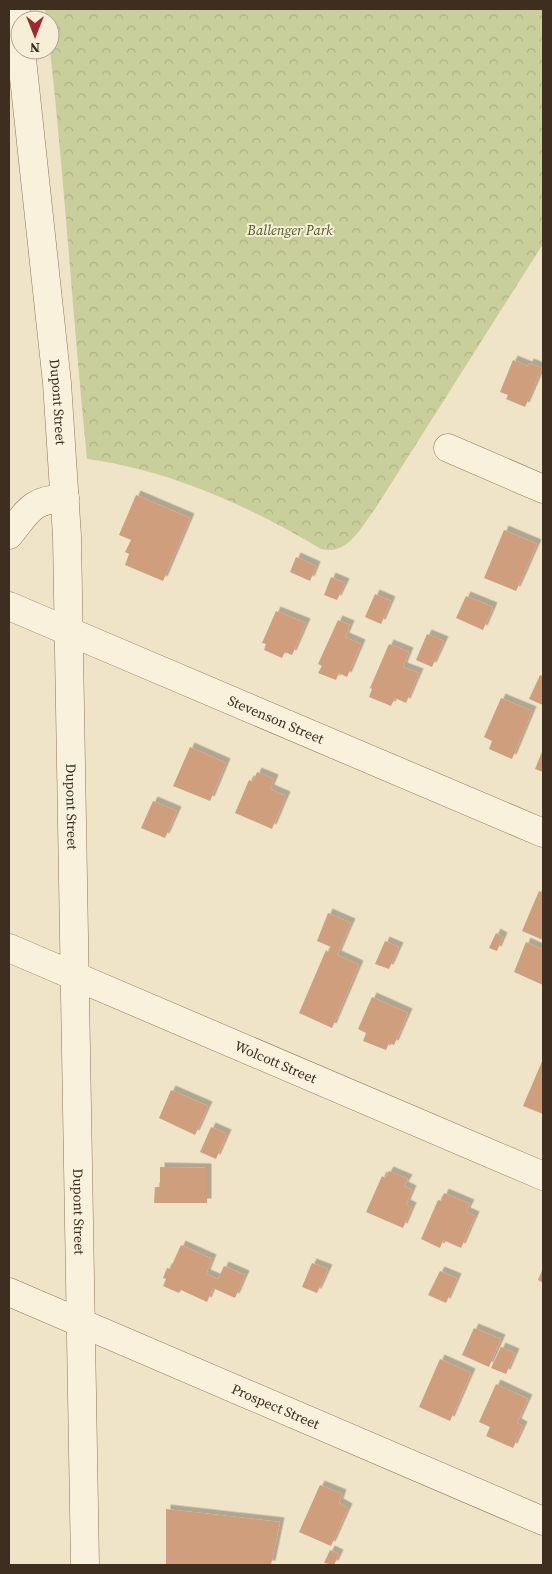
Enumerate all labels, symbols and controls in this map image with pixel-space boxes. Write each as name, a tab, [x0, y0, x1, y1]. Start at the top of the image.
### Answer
north arrow	[10, 10, 60, 60]
text: N	[30, 38, 40, 58]
park label: Ballenger Park	[246, 220, 333, 240]
street label: Dupont Street	[44, 358, 71, 446]
street label: Stevenson Street	[225, 690, 327, 749]
street label: Dupont Street	[61, 763, 82, 850]
street label: Wolcott Street	[232, 1036, 320, 1088]
street label: Dupont Street	[68, 1168, 90, 1255]
street label: Prospect Street	[229, 1379, 323, 1434]

